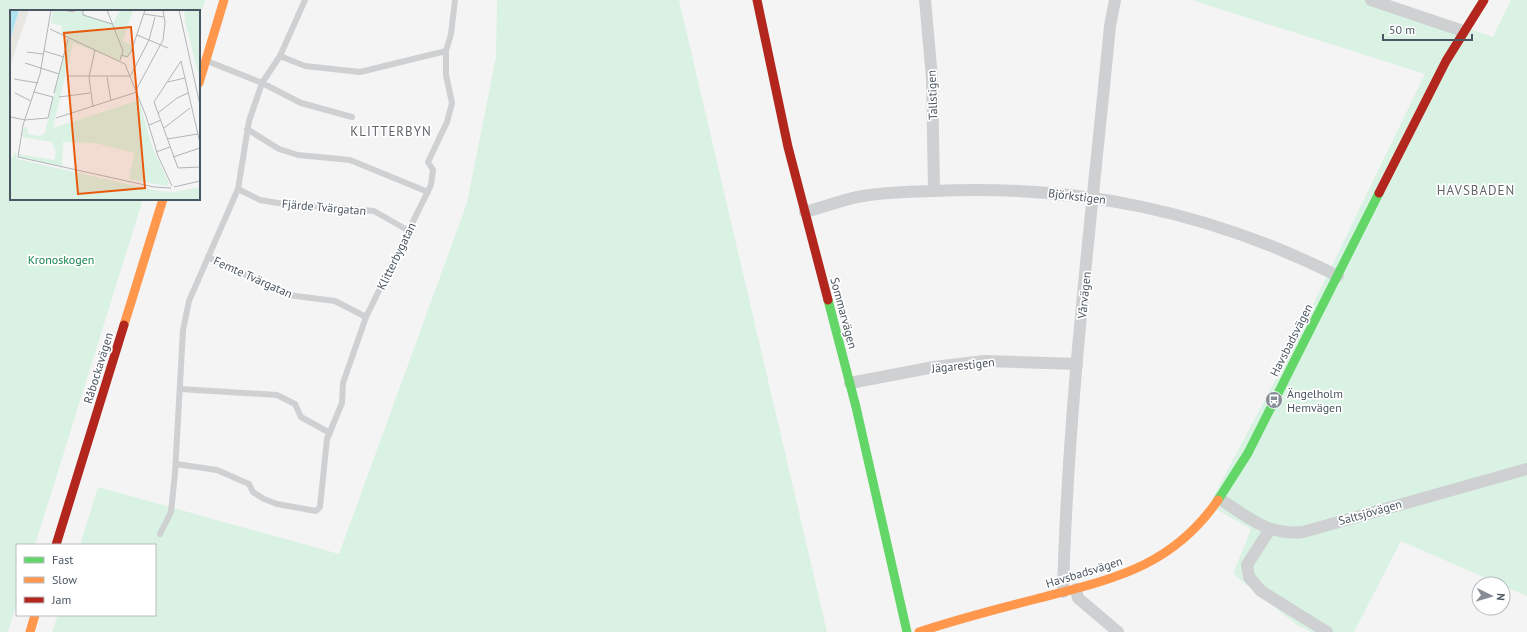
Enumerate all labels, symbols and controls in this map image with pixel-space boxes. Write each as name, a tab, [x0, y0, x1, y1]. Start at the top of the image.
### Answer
inset map	[10, 10, 200, 200]
scale bar	[1383, 16, 1472, 42]
text: 50 m	[1389, 22, 1415, 37]
street label: Tallstigen	[924, 70, 940, 120]
district label: KLITTERBYN	[350, 123, 432, 140]
district label: HAVSBADEN	[1437, 182, 1515, 199]
street label: Björkstigen	[1047, 185, 1107, 207]
street label: Fjärde Tvärgatan	[281, 196, 367, 218]
street label: Klitterbygatan	[373, 220, 419, 292]
park label: Kronoskogen	[28, 252, 94, 267]
street label: Femte Tvärgatan	[211, 253, 295, 301]
street label: Vårvägen	[1074, 271, 1094, 320]
street label: Sommarvägen	[827, 276, 861, 350]
street label: Havsbadsvägen	[1266, 301, 1316, 379]
street label: Råbockavägen	[80, 330, 116, 406]
street label: Jägarestigen	[930, 354, 995, 376]
place label: Ängelholm Hemvägen	[1287, 386, 1343, 415]
bus stop icon: Ängelholm Hemvägen	[1264, 390, 1284, 410]
street label: Saltsjövägen	[1337, 496, 1403, 528]
legend	[16, 544, 156, 616]
text: Fast	[52, 552, 73, 567]
street label: Havsbadsvägen	[1044, 553, 1124, 591]
text: Slow	[52, 572, 77, 587]
north arrow	[1471, 576, 1511, 616]
text: Jam	[51, 592, 71, 607]
text: N	[1494, 593, 1508, 601]

